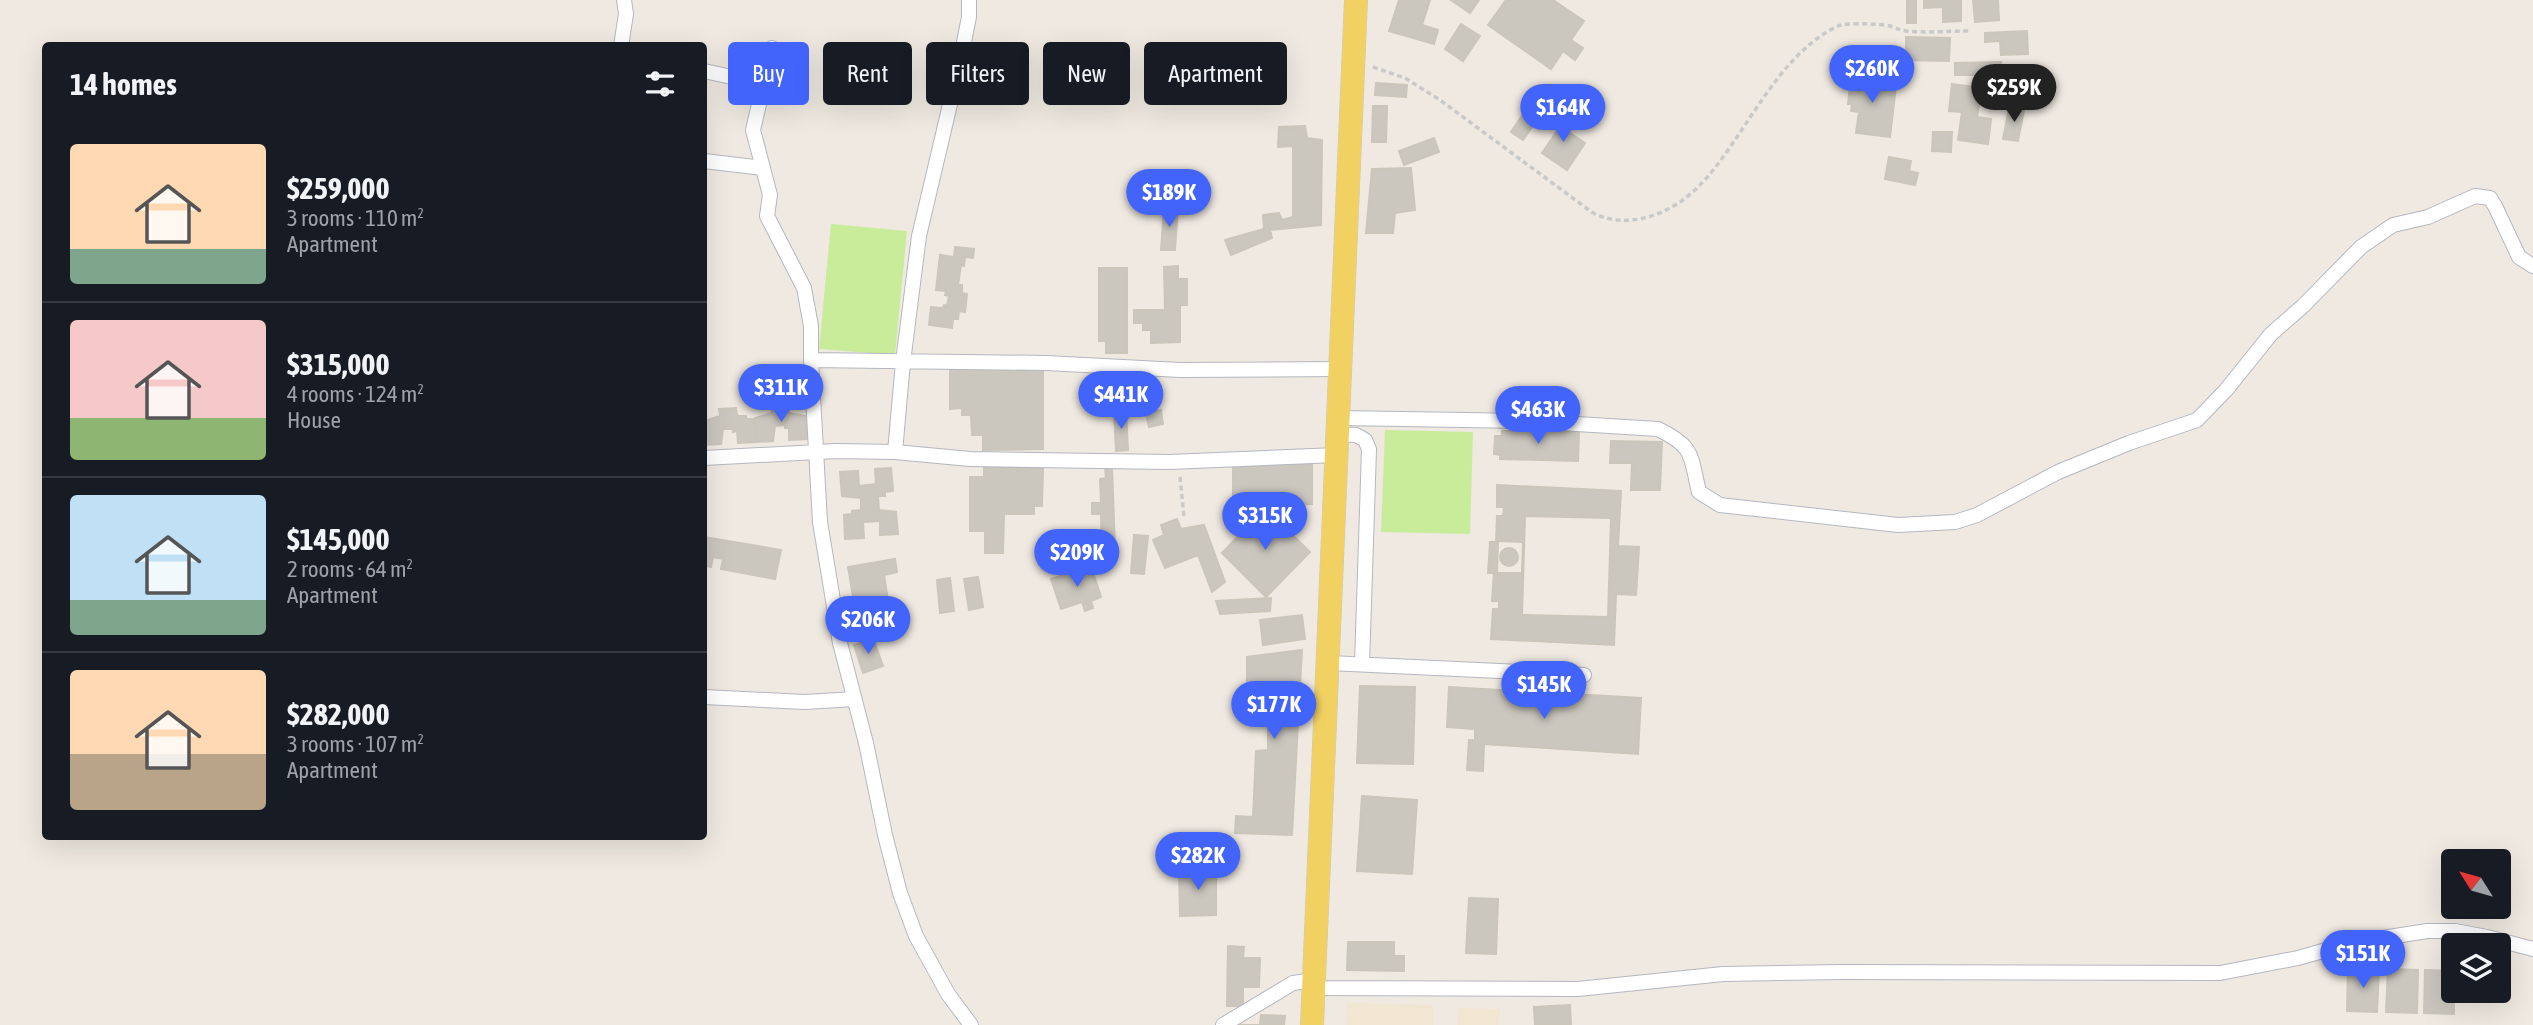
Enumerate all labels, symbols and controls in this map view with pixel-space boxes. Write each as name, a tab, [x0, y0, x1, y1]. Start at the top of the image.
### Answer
chip: Buy	[728, 42, 809, 105]
chip: Rent	[823, 42, 912, 105]
chip: Filters	[926, 42, 1029, 105]
chip: New	[1043, 42, 1130, 105]
chip: Apartment	[1144, 42, 1287, 105]
pin: $260K	[1823, 46, 1921, 105]
text: $260K	[1845, 55, 1899, 81]
pin: $259K	[1965, 64, 2063, 124]
icon: filters	[641, 65, 679, 103]
text: 14 homes	[70, 67, 177, 101]
text: $259K	[1987, 74, 2041, 100]
pin: $164K	[1514, 85, 1612, 144]
text: $164K	[1536, 94, 1590, 120]
pin: $189K	[1120, 170, 1218, 229]
text: $259,000	[287, 171, 390, 205]
icon: home	[126, 172, 210, 256]
text: $189K	[1142, 179, 1196, 205]
text: 3 rooms · 110 m²	[287, 205, 424, 231]
text: Apartment	[287, 231, 378, 257]
text: $315,000	[287, 347, 390, 381]
icon: home	[126, 348, 210, 432]
pin: $311K	[732, 364, 830, 424]
pin: $441K	[1072, 372, 1170, 431]
text: $311K	[754, 374, 808, 400]
text: 4 rooms · 124 m²	[287, 381, 424, 407]
text: $441K	[1094, 381, 1148, 407]
pin: $463K	[1489, 386, 1587, 446]
text: $463K	[1511, 396, 1565, 422]
text: House	[287, 407, 341, 433]
pin: $315K	[1216, 492, 1314, 552]
text: $315K	[1238, 502, 1292, 528]
text: $145,000	[287, 522, 390, 556]
icon: home	[126, 523, 210, 607]
pin: $209K	[1028, 530, 1126, 589]
text: $209K	[1050, 539, 1104, 565]
text: 2 rooms · 64 m²	[287, 556, 413, 582]
text: Apartment	[287, 582, 378, 608]
pin: $206K	[819, 596, 917, 656]
text: $206K	[841, 606, 895, 632]
pin: $145K	[1495, 662, 1593, 721]
text: $145K	[1517, 671, 1571, 697]
pin: $177K	[1225, 682, 1323, 741]
text: $177K	[1247, 691, 1301, 717]
text: $282,000	[287, 697, 390, 731]
icon: home	[126, 698, 210, 782]
text: 3 rooms · 107 m²	[287, 731, 424, 757]
text: Apartment	[287, 757, 378, 783]
pin: $282K	[1149, 832, 1247, 892]
text: $282K	[1171, 842, 1225, 868]
north arrow	[2441, 849, 2511, 919]
map controls	[2441, 849, 2511, 1003]
pin: $151K	[2314, 930, 2412, 990]
button: layers	[2441, 933, 2511, 1003]
text: $151K	[2336, 940, 2390, 966]

